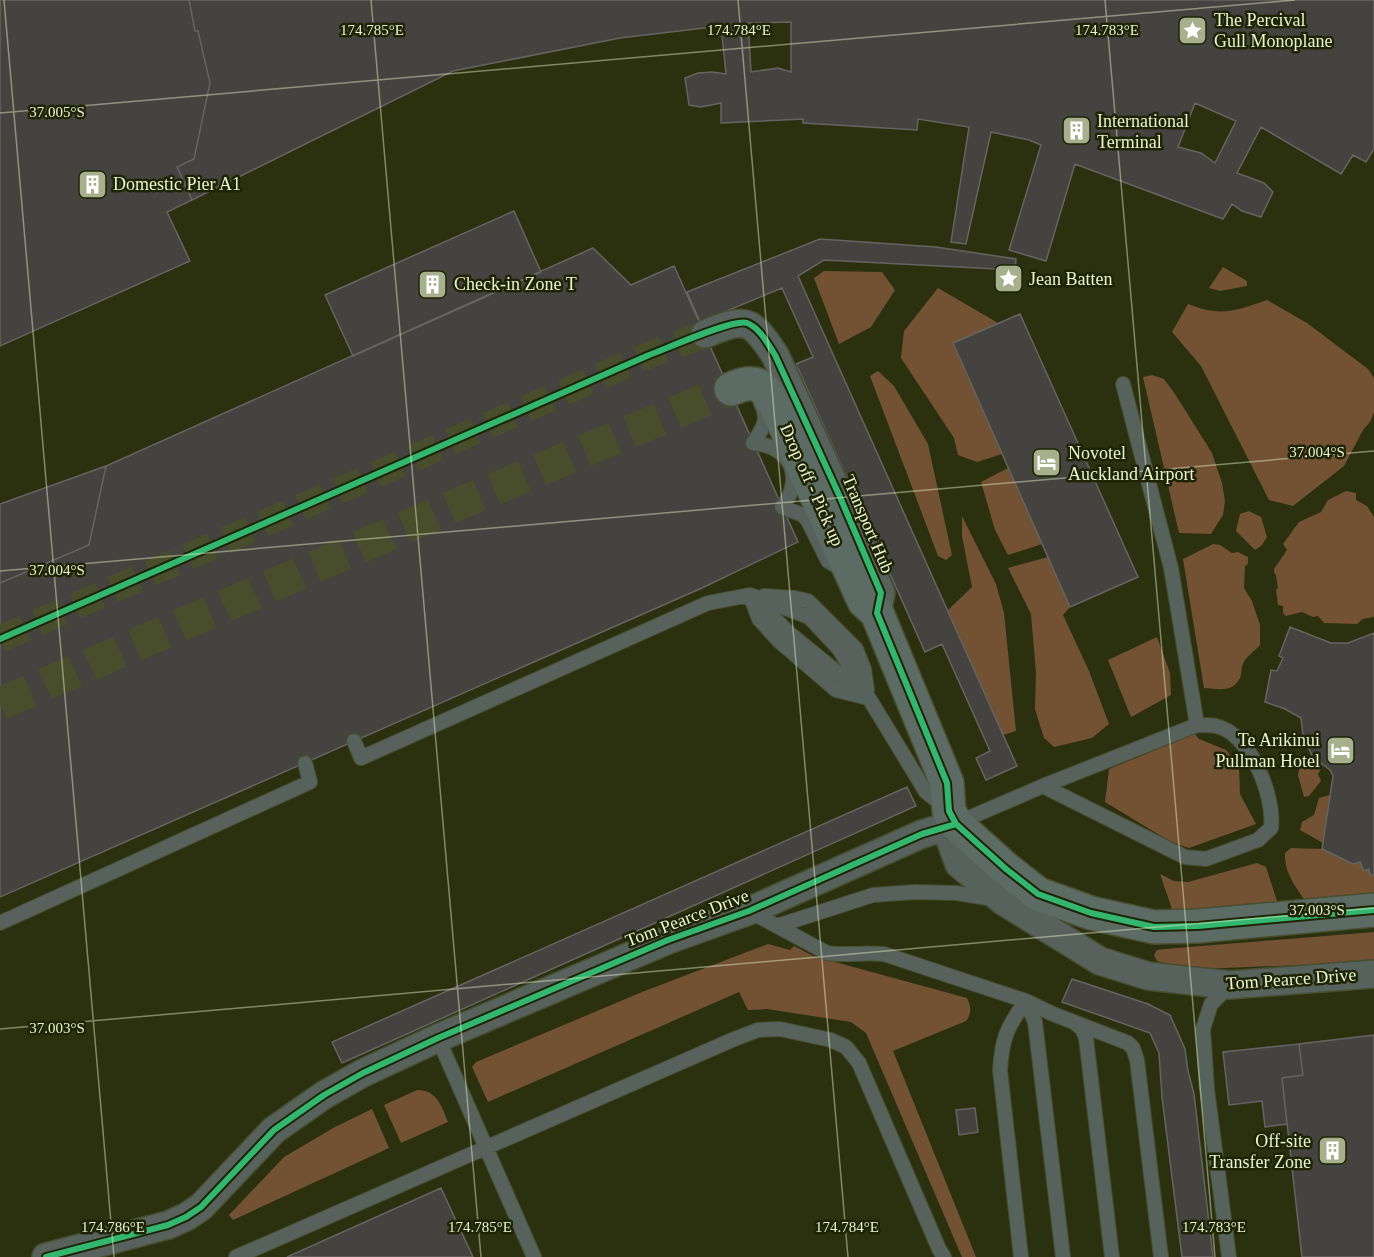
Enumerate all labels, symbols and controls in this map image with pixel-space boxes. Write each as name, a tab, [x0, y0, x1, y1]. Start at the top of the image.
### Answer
place label: The Percival Gull Monoplane	[1214, 10, 1333, 51]
place icon: The Percival Gull Monoplane	[1177, 14, 1209, 46]
text: 174.785°E	[340, 22, 404, 38]
text: 174.784°E	[707, 22, 771, 38]
text: 174.783°E	[1075, 22, 1139, 38]
text: 37.005°S	[29, 104, 85, 120]
place label: International Terminal	[1097, 111, 1189, 152]
building icon: International Terminal	[1060, 115, 1092, 147]
building icon: Domestic Pier A1	[76, 168, 108, 200]
place label: Domestic Pier A1	[113, 174, 241, 194]
place icon: Jean Batten	[992, 263, 1024, 295]
building icon: Check-in Zone T	[417, 268, 449, 300]
place label: Jean Batten	[1029, 269, 1112, 289]
place label: Check-in Zone T	[454, 274, 577, 294]
street label: Drop off - Pick up	[776, 421, 848, 549]
place label: Novotel Auckland Airport	[1068, 443, 1194, 484]
text: 37.004°S	[1289, 444, 1345, 460]
hotel icon: Novotel Auckland Airport	[1031, 447, 1063, 479]
street label: Transport Hub	[838, 472, 898, 576]
text: 37.004°S	[29, 562, 85, 578]
place label: Te Arikinui Pullman Hotel	[1216, 730, 1320, 771]
hotel icon: Te Arikinui Pullman Hotel	[1325, 734, 1357, 766]
street label: Tom Pearce Drive	[622, 885, 752, 951]
text: 37.003°S	[1289, 902, 1345, 918]
street label: Tom Pearce Drive	[1225, 964, 1357, 994]
text: 37.003°S	[29, 1020, 85, 1036]
place label: Off-site Transfer Zone	[1209, 1131, 1311, 1172]
building icon: Off-site Transfer Zone	[1316, 1135, 1348, 1167]
text: 174.786°E	[81, 1219, 145, 1235]
text: 174.785°E	[448, 1219, 512, 1235]
text: 174.784°E	[815, 1219, 879, 1235]
text: 174.783°E	[1182, 1219, 1246, 1235]

